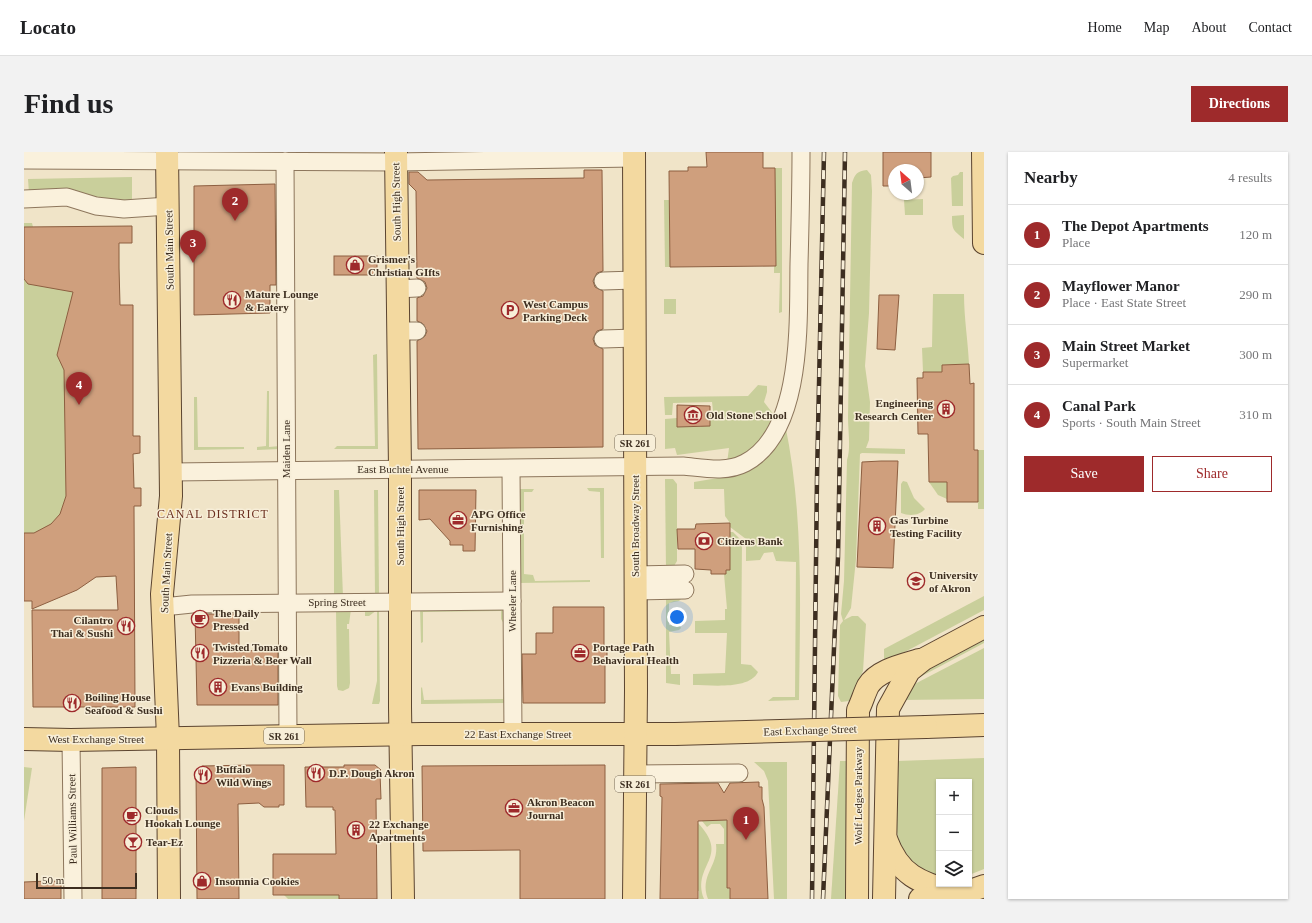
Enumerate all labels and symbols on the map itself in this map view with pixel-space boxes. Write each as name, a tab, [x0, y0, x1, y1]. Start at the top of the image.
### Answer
street label: South High Street	[389, 162, 403, 242]
north arrow	[888, 164, 924, 200]
pin: 2	[222, 188, 248, 221]
street label: South Main Street	[162, 210, 176, 290]
pin: 3	[180, 230, 206, 263]
place label: Grismer's Christian GIfts	[368, 253, 441, 278]
shop icon: Grismer's Christian GIfts	[345, 255, 365, 275]
place label: Mature Lounge & Eatery	[245, 288, 319, 313]
restaurant icon: Mature Lounge & Eatery	[222, 290, 242, 310]
place label: West Campus Parking Deck	[523, 298, 589, 323]
parking icon: West Campus Parking Deck	[500, 300, 520, 320]
pin: 4	[66, 372, 92, 405]
place label: Engineering Research Center	[855, 397, 933, 422]
building icon: Engineering Research Center	[936, 399, 956, 419]
museum icon: Old Stone School	[683, 405, 703, 425]
place label: Old Stone School	[706, 409, 787, 421]
street label: Maiden Lane	[280, 420, 292, 478]
road number: SR 261	[615, 435, 655, 451]
street label: East Buchtel Avenue	[357, 463, 449, 475]
street label: South Broadway Street	[629, 475, 641, 577]
street label: South High Street	[394, 487, 406, 565]
district label: CANAL DISTRICT	[157, 507, 269, 521]
place label: APG Office Furnishing	[471, 508, 526, 533]
office icon: APG Office Furnishing	[448, 510, 468, 530]
place label: Gas Turbine Testing Facility	[890, 514, 963, 539]
building icon: Gas Turbine Testing Facility	[867, 516, 887, 536]
bank icon: Citizens Bank	[694, 531, 714, 551]
street label: South Main Street	[158, 533, 174, 613]
place label: Citizens Bank	[717, 535, 784, 547]
place label: University of Akron	[929, 569, 978, 594]
street label: Wheeler Lane	[506, 570, 518, 632]
school or university icon: University of Akron	[906, 571, 926, 591]
street label: Spring Street	[308, 596, 366, 608]
place label: The Daily Pressed	[213, 607, 260, 632]
your location	[667, 607, 687, 627]
cafe icon: The Daily Pressed	[190, 609, 210, 629]
place label: Cilantro Thai & Sushi	[51, 614, 113, 639]
restaurant icon: Cilantro Thai & Sushi	[116, 616, 136, 636]
place label: Twisted Tomato Pizzeria & Beer Wall	[213, 641, 312, 666]
place label: Portage Path Behavioral Health	[593, 641, 679, 666]
restaurant icon: Twisted Tomato Pizzeria & Beer Wall	[190, 643, 210, 663]
office icon: Portage Path Behavioral Health	[570, 643, 590, 663]
building icon: Evans Building	[208, 677, 228, 697]
place label: Evans Building	[231, 681, 303, 693]
place label: Boiling House Seafood & Sushi	[85, 691, 163, 716]
restaurant icon: Boiling House Seafood & Sushi	[62, 693, 82, 713]
street label: East Exchange Street	[763, 722, 857, 738]
road number: SR 261	[264, 728, 304, 744]
street label: 22 East Exchange Street	[464, 728, 572, 740]
street label: West Exchange Street	[48, 733, 144, 745]
street label: Wolf Ledges Parkway	[852, 747, 864, 845]
place label: Buffalo Wild Wings	[216, 763, 272, 788]
restaurant icon: D.P. Dough Akron	[306, 763, 326, 783]
restaurant icon: Buffalo Wild Wings	[193, 765, 213, 785]
place label: D.P. Dough Akron	[329, 767, 415, 779]
street label: Paul Williams Street	[65, 774, 79, 864]
road number: SR 261	[615, 776, 655, 792]
place label: Akron Beacon Journal	[527, 796, 594, 821]
office icon: Akron Beacon Journal	[504, 798, 524, 818]
place label: Clouds Hookah Lounge	[145, 804, 221, 829]
cafe icon: Clouds Hookah Lounge	[122, 806, 142, 826]
pin: 1	[733, 807, 759, 840]
place label: 22 Exchange Apartments	[369, 818, 429, 843]
building icon: 22 Exchange Apartments	[346, 820, 366, 840]
bar icon: Tear-Ez	[123, 832, 143, 852]
place label: Tear-Ez	[146, 836, 183, 848]
scale bar	[36, 871, 137, 890]
shop icon: Insomnia Cookies	[192, 871, 212, 891]
place label: Insomnia Cookies	[215, 875, 300, 887]

